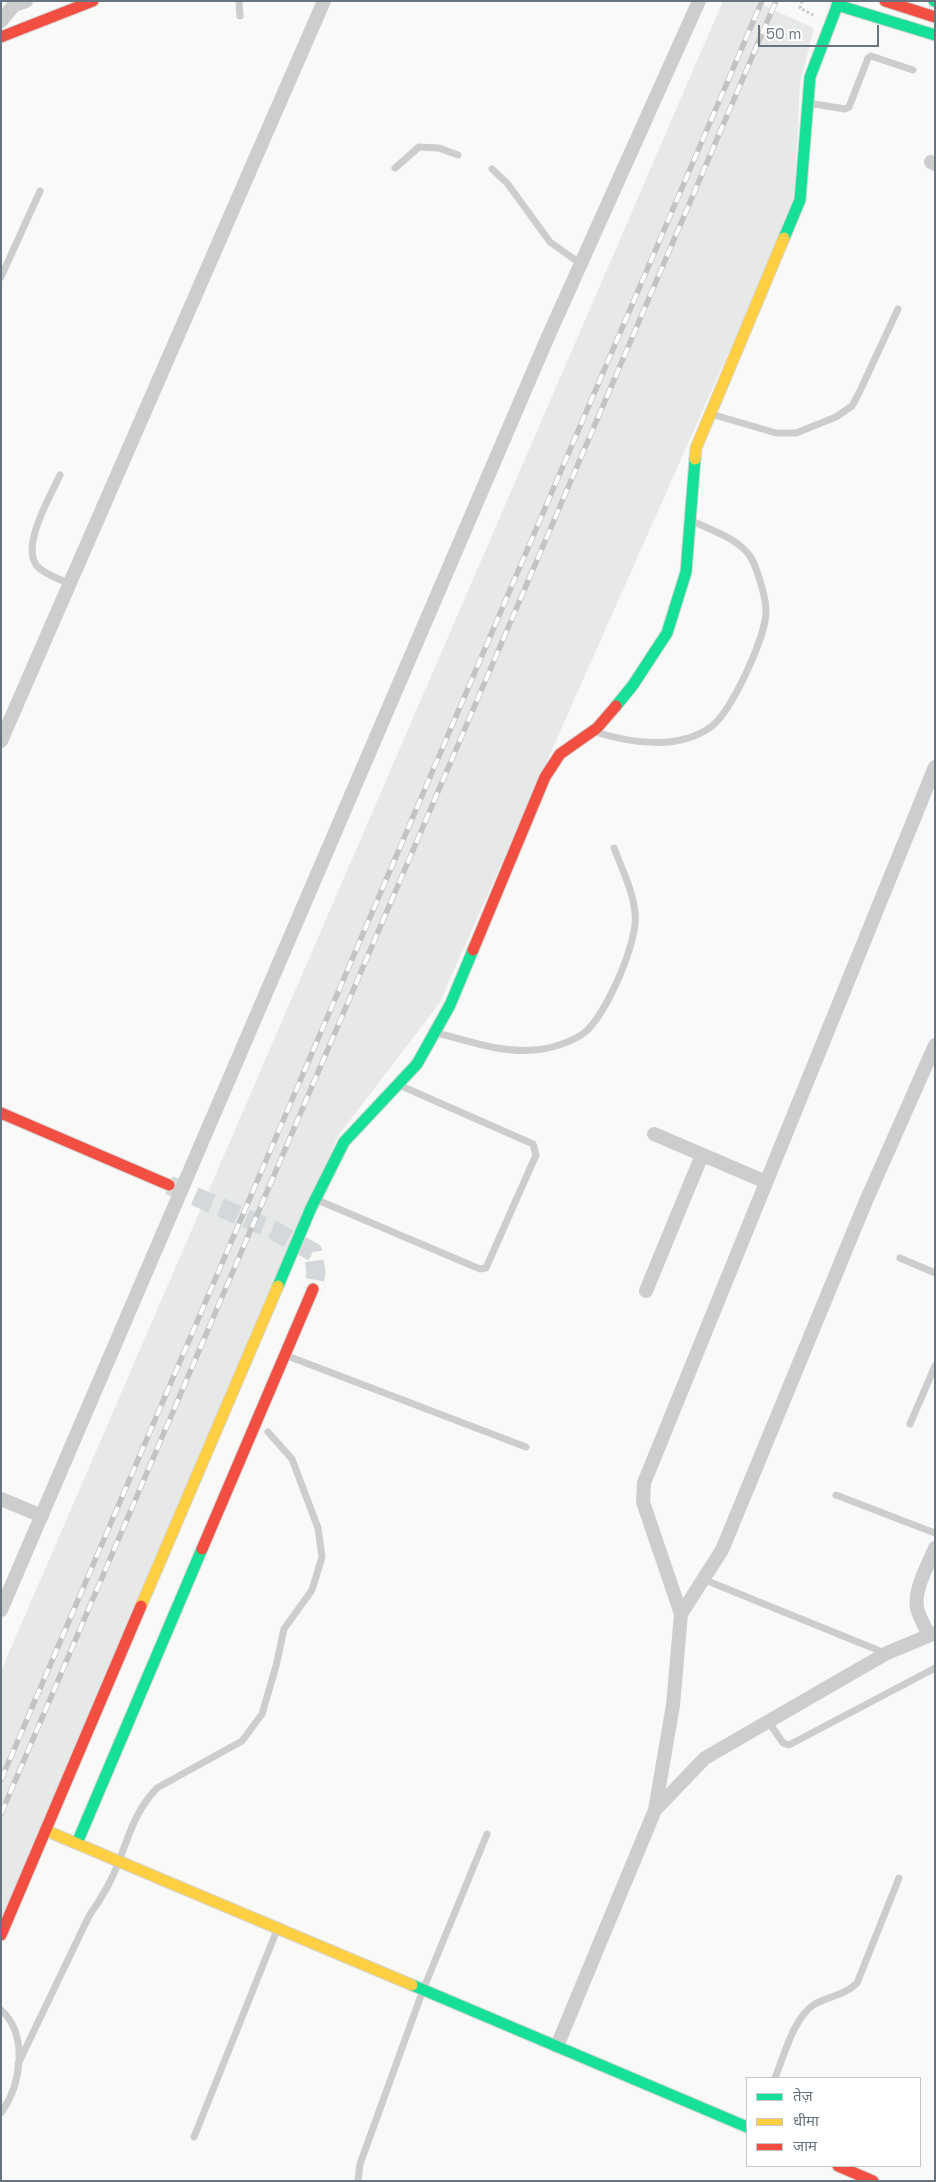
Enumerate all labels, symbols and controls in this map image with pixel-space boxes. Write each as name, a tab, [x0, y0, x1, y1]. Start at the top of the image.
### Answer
scale bar	[761, 15, 882, 47]
text: 50 m	[766, 24, 801, 43]
legend	[746, 2077, 921, 2167]
text: तेज़	[793, 2086, 813, 2105]
text: धीमा	[793, 2111, 819, 2130]
text: जाम	[793, 2136, 817, 2155]

